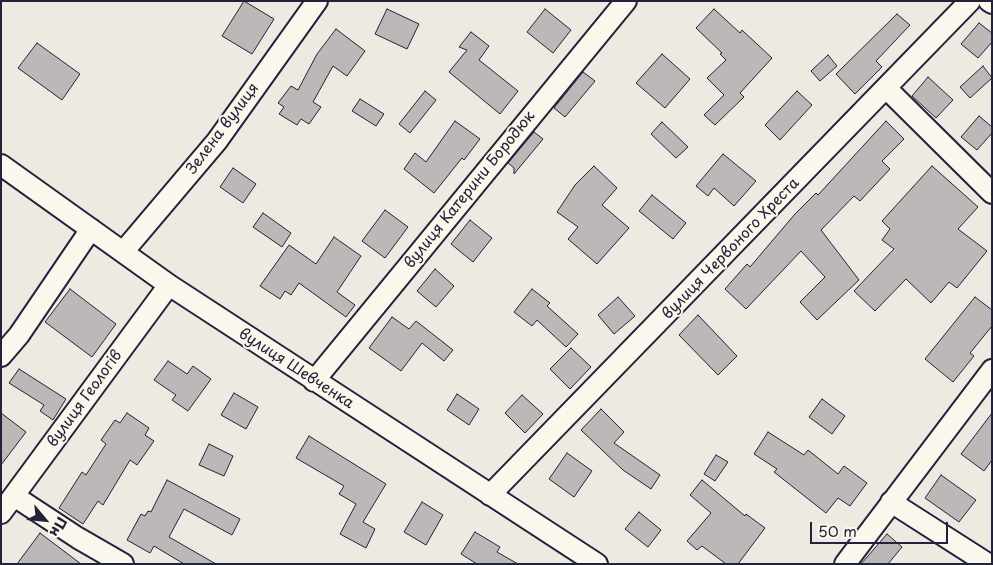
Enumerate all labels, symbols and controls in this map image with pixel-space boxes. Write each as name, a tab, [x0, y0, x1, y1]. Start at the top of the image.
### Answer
street label: Зелена вулиця	[183, 80, 263, 178]
street label: вулиця Катерини Бородюк	[401, 108, 539, 272]
street label: вулиця Червоного Хреста	[659, 175, 803, 323]
street label: вулиця Шевченка	[235, 325, 357, 413]
street label: вулиця Геологів	[44, 347, 126, 451]
north arrow	[20, 495, 70, 545]
scale bar	[813, 512, 950, 544]
text: Пн	[45, 513, 73, 541]
text: 50 m	[818, 519, 857, 542]

